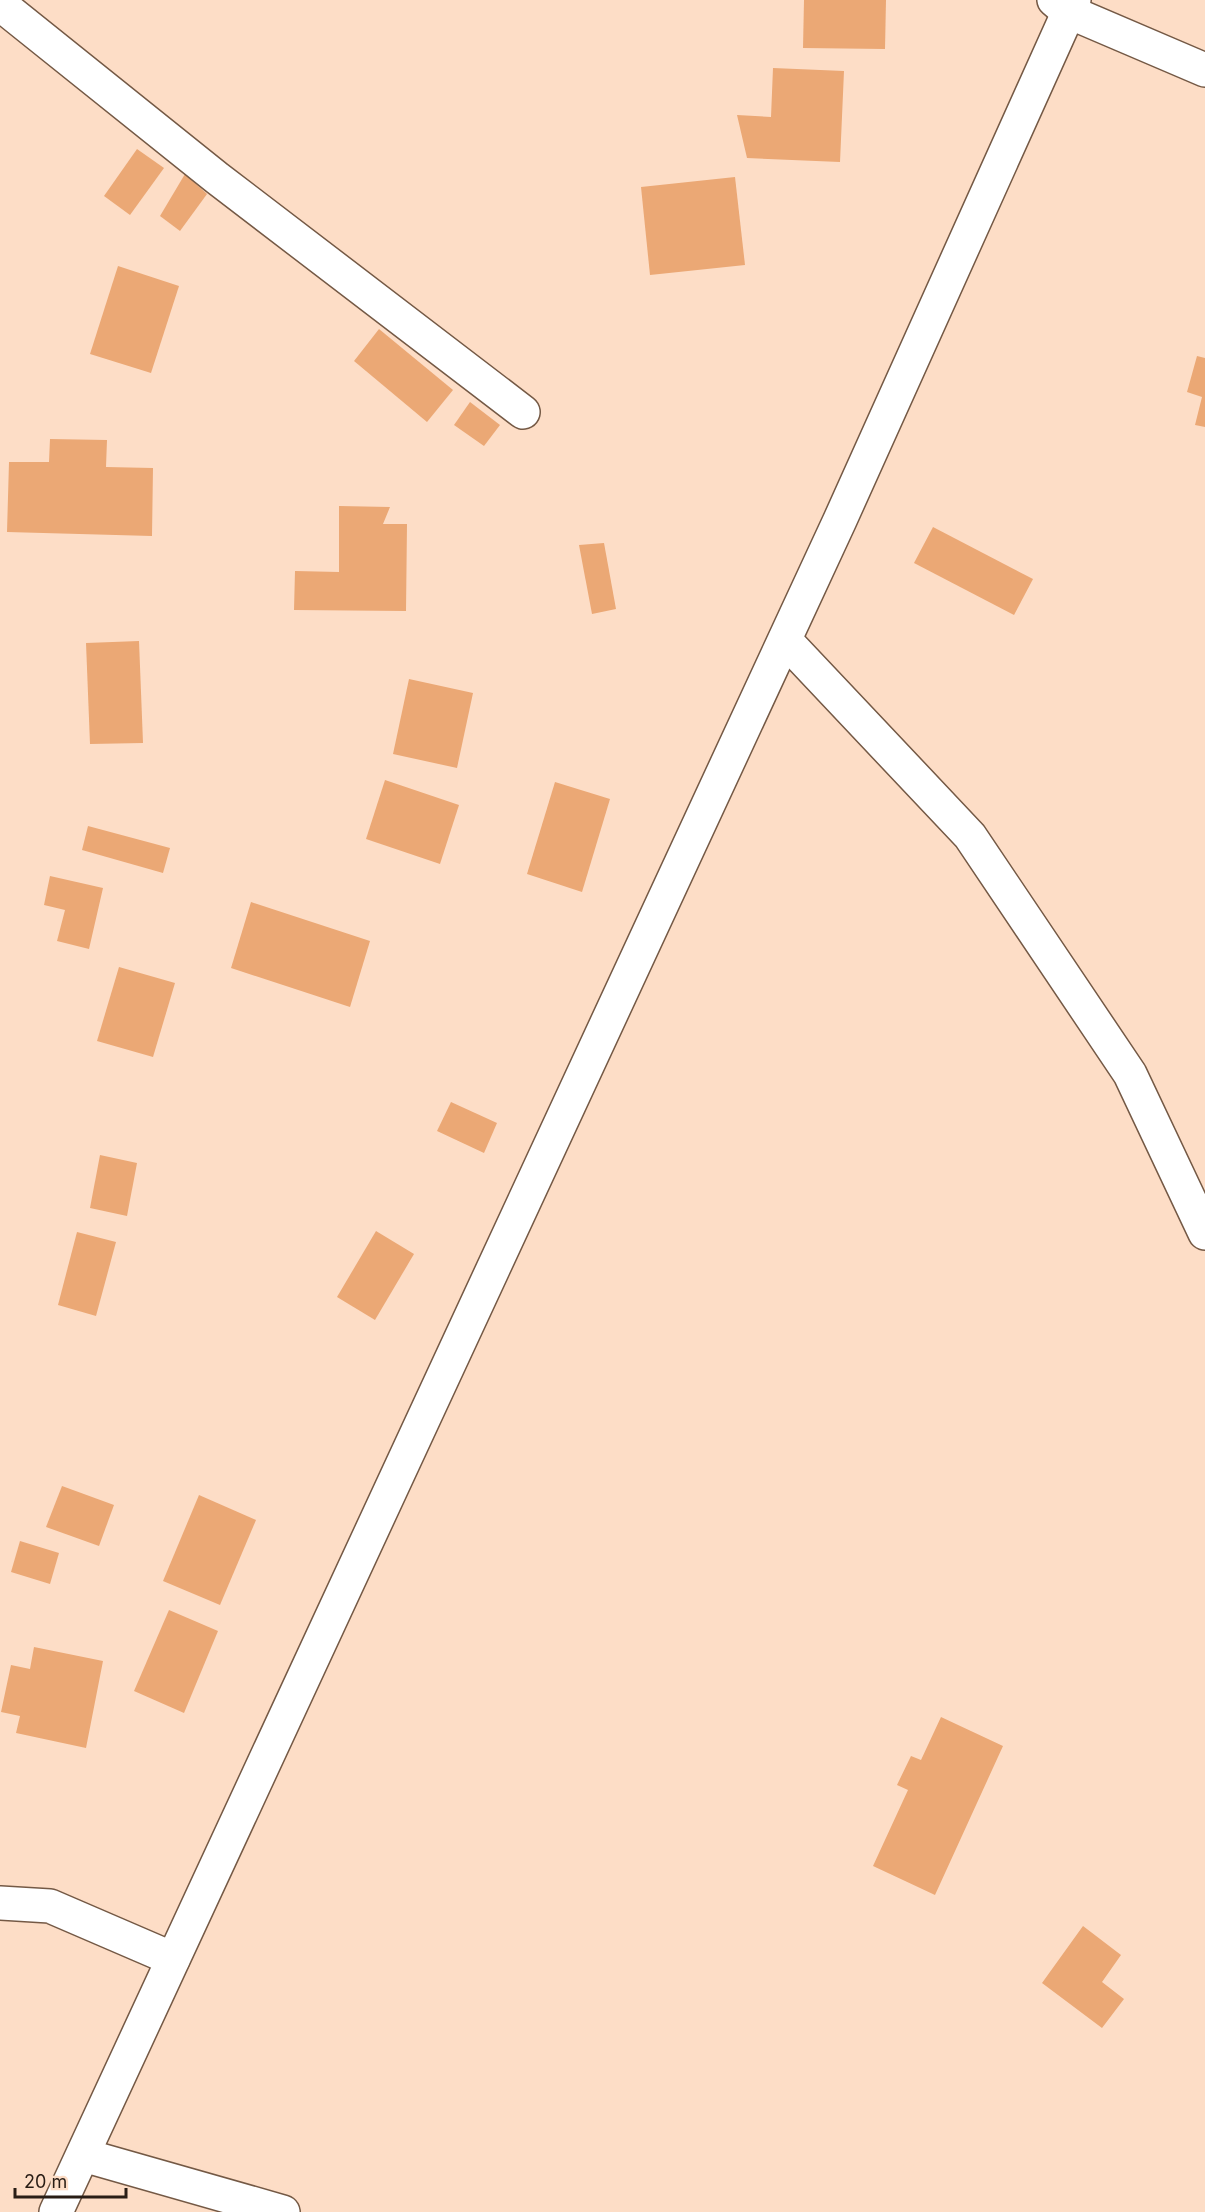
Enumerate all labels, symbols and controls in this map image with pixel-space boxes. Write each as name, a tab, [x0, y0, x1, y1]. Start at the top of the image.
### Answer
scale bar	[15, 2161, 126, 2199]
text: 20 m	[24, 2171, 67, 2192]

